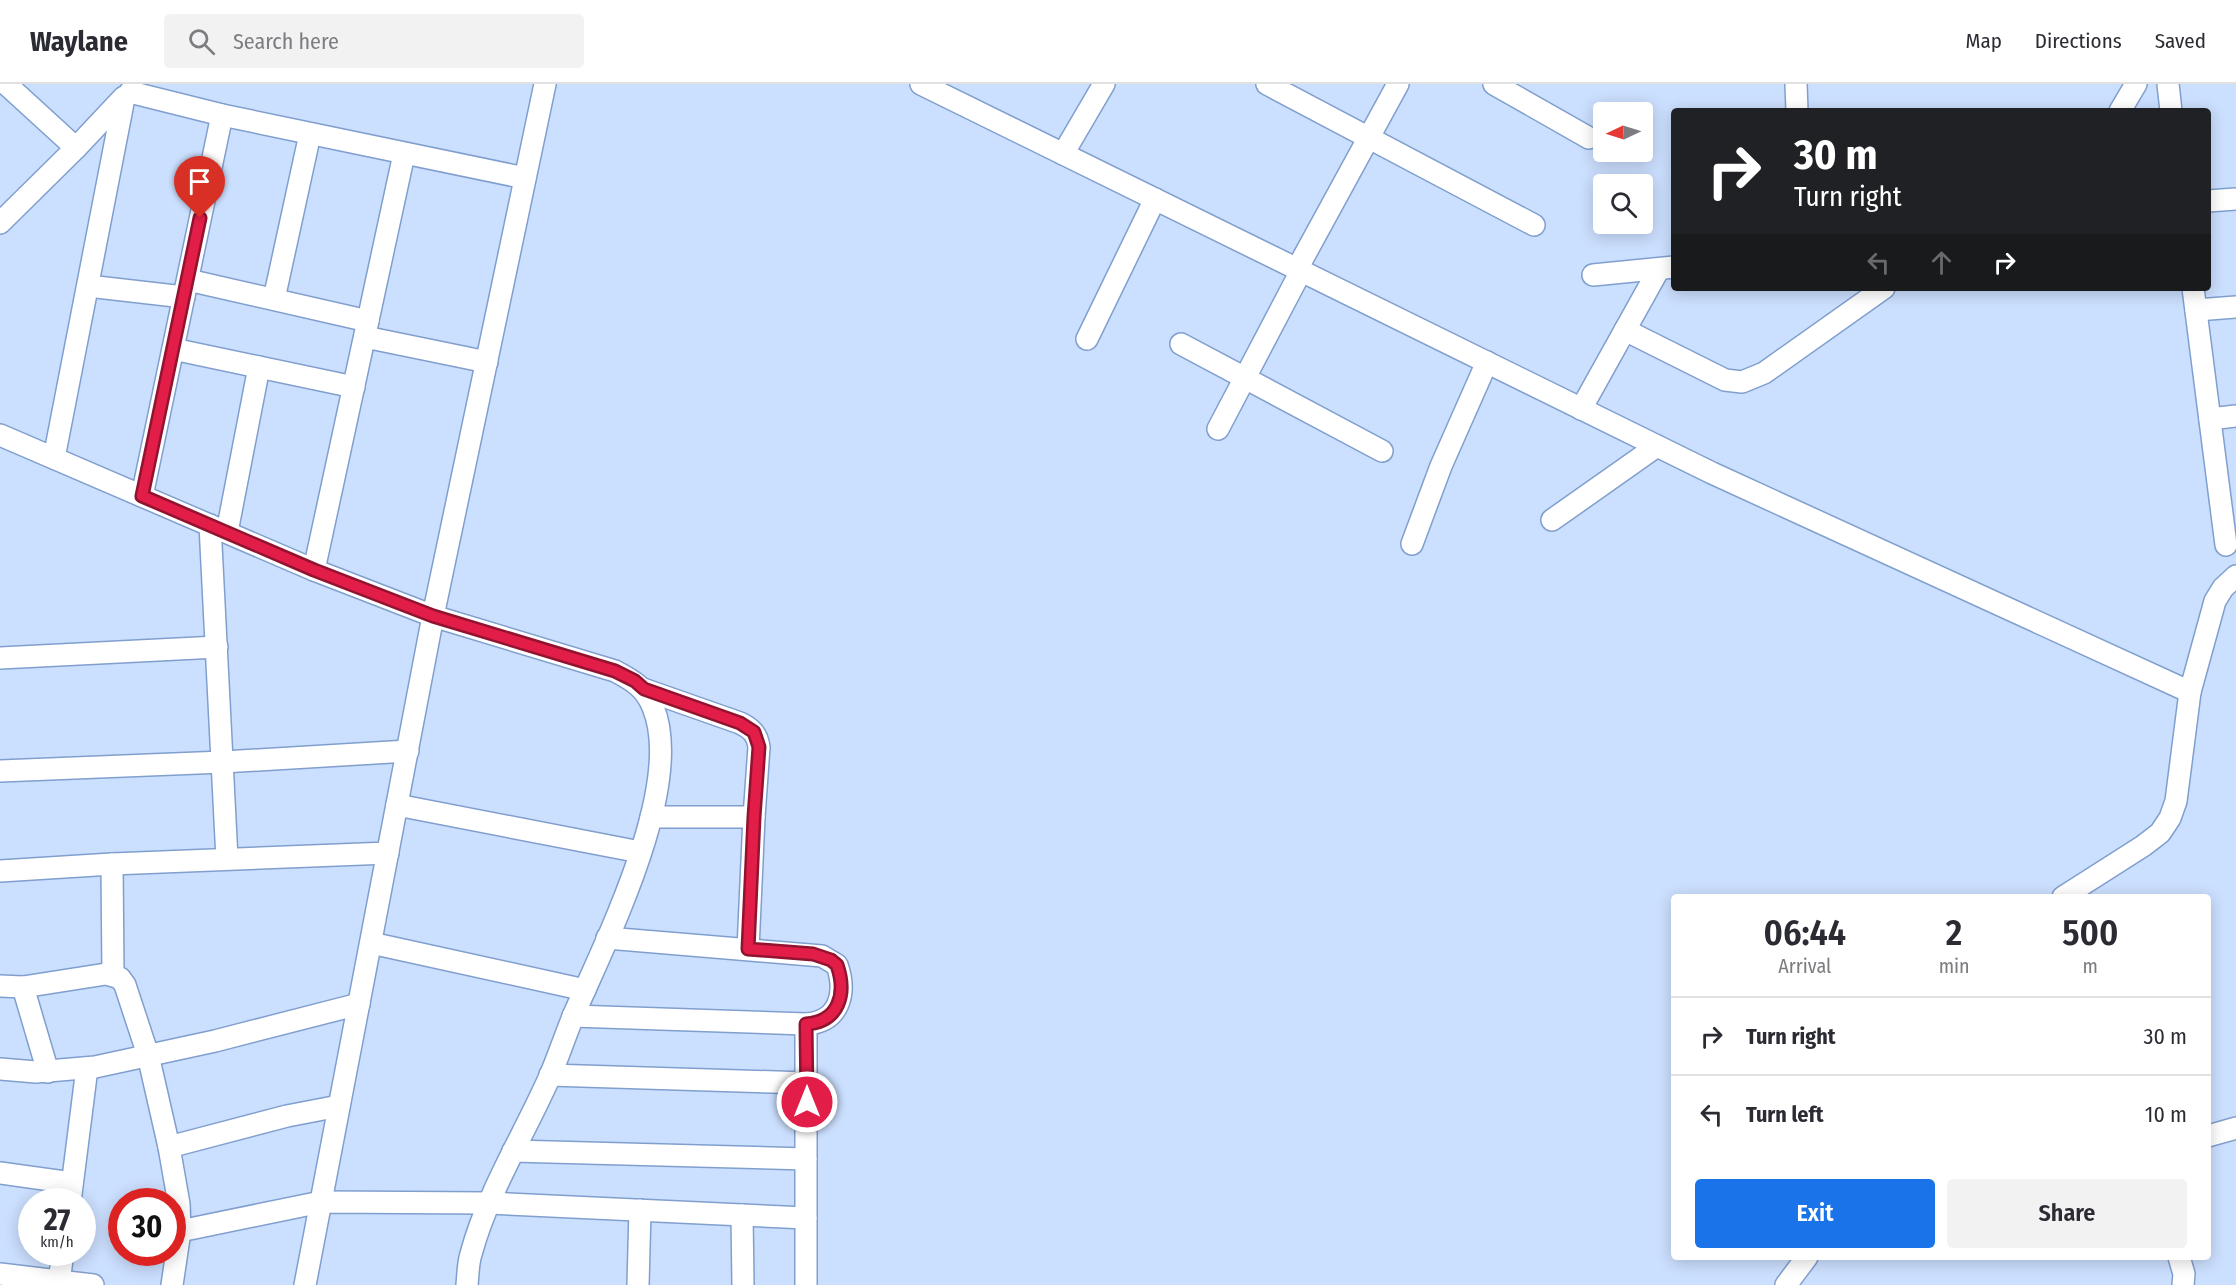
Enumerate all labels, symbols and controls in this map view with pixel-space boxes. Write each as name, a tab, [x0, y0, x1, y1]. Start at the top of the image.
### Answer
search box	[164, 14, 584, 68]
text: Waylane	[30, 25, 128, 58]
icon: search	[185, 25, 218, 58]
text: Search here	[233, 28, 339, 55]
text: Map	[1965, 28, 2002, 54]
text: Directions	[2035, 28, 2122, 54]
text: Saved	[2155, 28, 2206, 54]
north arrow	[1593, 102, 1653, 162]
map controls	[1593, 102, 1653, 234]
text: 30 m	[1794, 130, 1878, 180]
icon: right	[1695, 132, 1773, 210]
pin	[174, 156, 225, 218]
icon: arrive	[183, 165, 216, 198]
button: search	[1593, 174, 1653, 234]
text: Turn right	[1794, 181, 1902, 213]
icon: left	[1862, 246, 1895, 279]
icon: ahead	[1925, 246, 1958, 279]
icon: right	[1988, 246, 2021, 279]
text: 06:44	[1764, 911, 1846, 955]
text: 2	[1946, 911, 1962, 955]
text: 500	[2062, 911, 2118, 955]
text: Arrival	[1778, 954, 1831, 978]
text: min	[1939, 954, 1970, 978]
text: m	[2083, 954, 2098, 978]
icon: right	[1695, 1020, 1728, 1053]
text: Turn right	[1746, 1023, 1835, 1050]
text: 30 m	[2144, 1023, 2187, 1050]
position arrow	[775, 1070, 839, 1134]
icon: left	[1695, 1098, 1728, 1131]
text: Turn left	[1746, 1101, 1824, 1128]
text: 10 m	[2145, 1101, 2187, 1128]
button: Exit	[1695, 1179, 1935, 1248]
button: Share	[1947, 1179, 2187, 1248]
speed limit sign: 30	[108, 1188, 186, 1266]
text: 27	[44, 1202, 70, 1238]
text: km/h	[40, 1233, 74, 1251]

